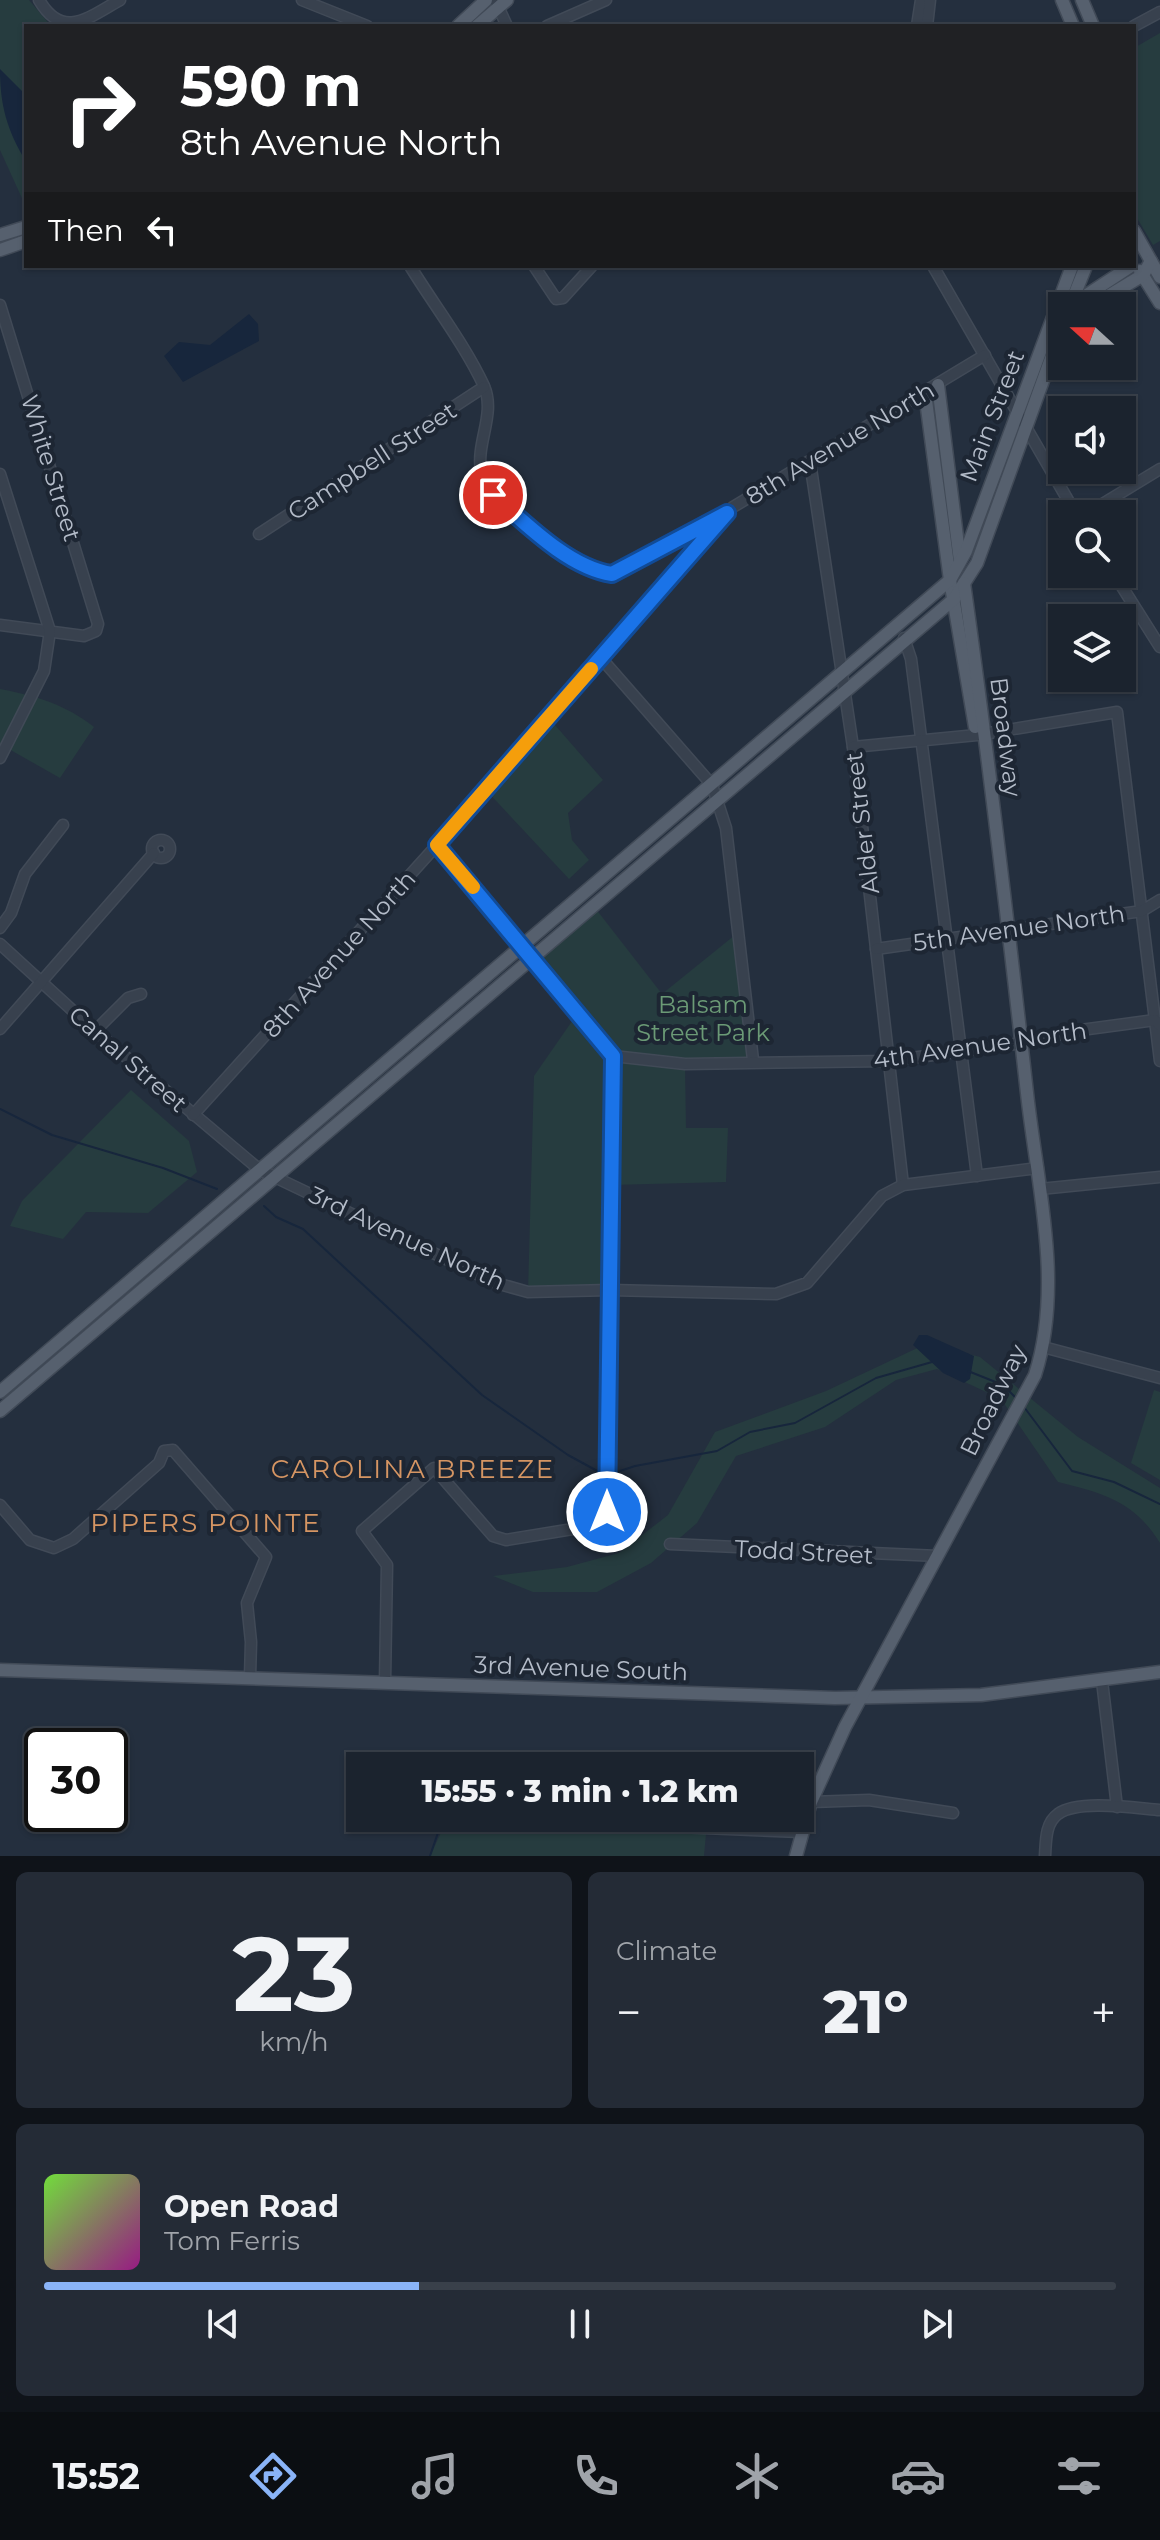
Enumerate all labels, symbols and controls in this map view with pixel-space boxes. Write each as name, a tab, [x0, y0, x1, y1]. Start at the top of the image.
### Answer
text: 590 m	[180, 52, 362, 120]
icon: right	[48, 56, 152, 160]
text: 8th Avenue North	[180, 120, 502, 164]
icon: left	[140, 208, 184, 252]
text: Then	[48, 212, 124, 249]
north arrow	[1048, 292, 1136, 380]
map controls	[1048, 292, 1136, 692]
street label: Main Street	[954, 346, 1030, 486]
street label: 8th Avenue North	[740, 375, 940, 511]
street label: White Street	[15, 391, 87, 545]
street label: Campbell Street	[282, 396, 462, 526]
button: sound	[1048, 396, 1136, 484]
pin	[459, 461, 527, 529]
icon: arrive	[471, 473, 515, 517]
button: search	[1048, 500, 1136, 588]
button: layers	[1048, 604, 1136, 692]
street label: Broadway	[984, 676, 1028, 798]
street label: Alder Street	[839, 750, 885, 896]
street label: 8th Avenue North	[256, 864, 422, 1044]
street label: 5th Avenue North	[911, 899, 1127, 957]
park label: Balsam Street Park	[636, 990, 770, 1047]
street label: Canal Street	[63, 1000, 193, 1118]
street label: 4th Avenue North	[871, 1016, 1089, 1074]
street label: 3rd Avenue North	[304, 1180, 510, 1296]
street label: Broadway	[954, 1340, 1032, 1460]
district label: CAROLINA BREEZE	[271, 1453, 555, 1485]
position arrow	[565, 1470, 649, 1554]
district label: PIPERS POINTE	[90, 1507, 322, 1539]
street label: Todd Street	[734, 1534, 874, 1570]
street label: 3rd Avenue South	[473, 1650, 689, 1686]
speed limit sign: 30	[24, 1728, 128, 1832]
text: 15:55 · 3 min · 1.2 km	[421, 1773, 739, 1810]
text: 23	[233, 1910, 355, 2037]
text: Climate	[616, 1935, 717, 1967]
text: 21°	[823, 1975, 909, 2048]
text: −	[616, 1985, 641, 2039]
text: +	[1091, 1985, 1116, 2039]
text: km/h	[259, 2026, 329, 2058]
text: Open Road	[164, 2188, 339, 2225]
text: Tom Ferris	[164, 2225, 300, 2257]
icon: previous	[201, 2302, 245, 2346]
icon: pause	[558, 2302, 602, 2346]
icon: next	[915, 2302, 959, 2346]
icon: directions	[245, 2448, 301, 2504]
icon: music	[407, 2448, 463, 2504]
icon: phone	[568, 2448, 624, 2504]
icon: climate	[729, 2448, 785, 2504]
icon: car	[890, 2448, 946, 2504]
icon: filters	[1051, 2448, 1107, 2504]
text: 15:52	[53, 2454, 140, 2498]

